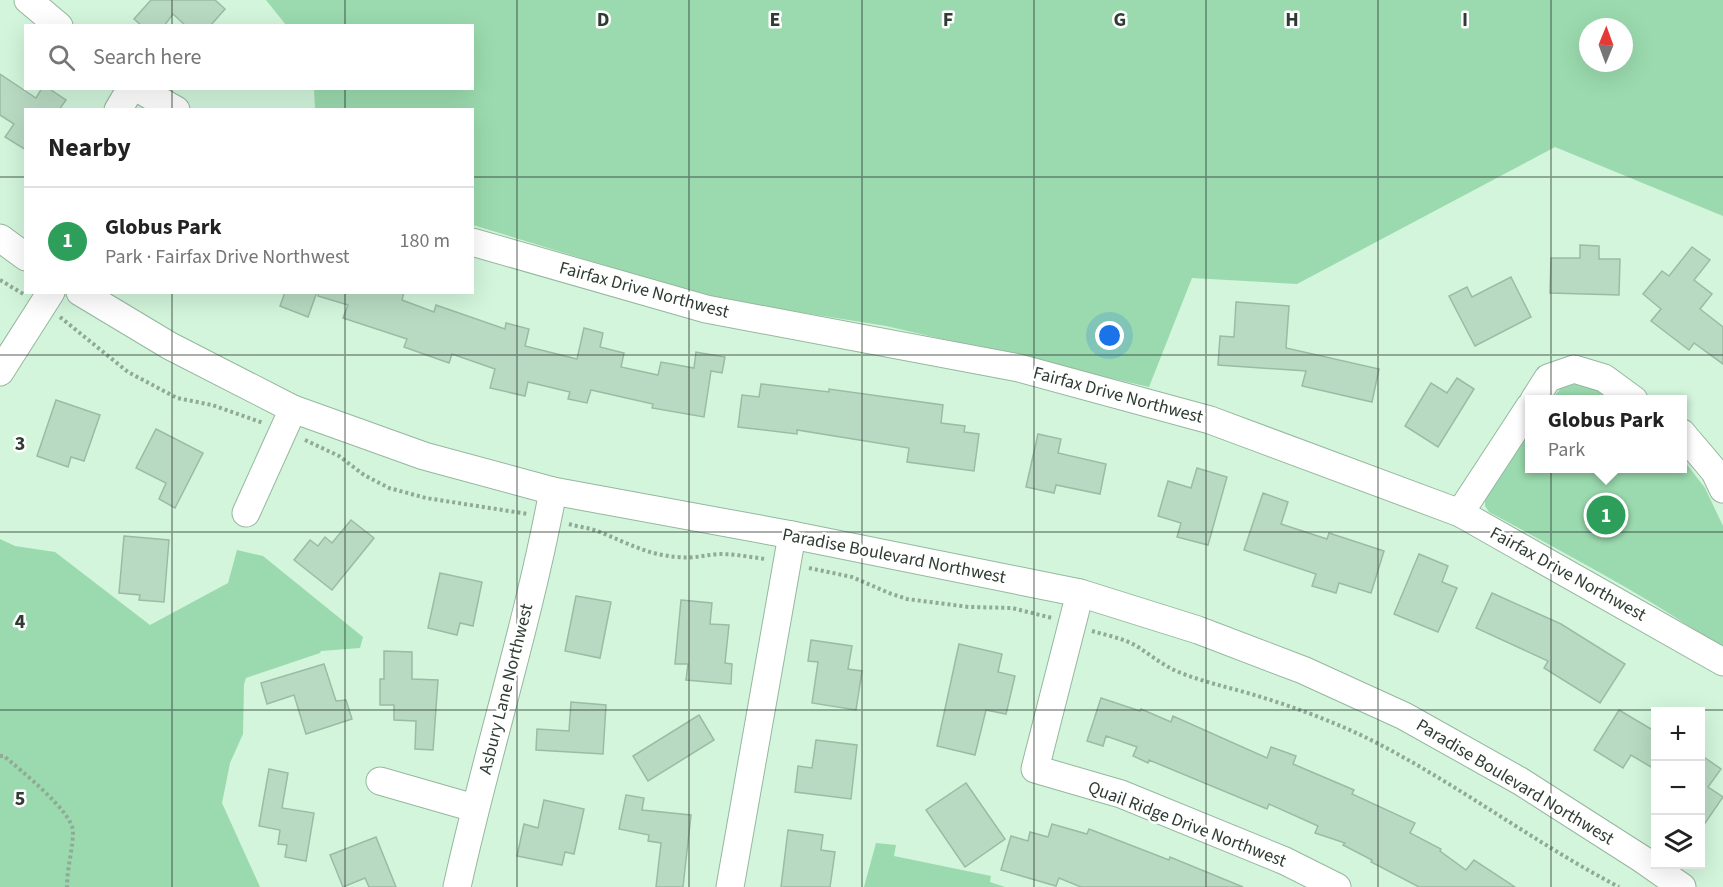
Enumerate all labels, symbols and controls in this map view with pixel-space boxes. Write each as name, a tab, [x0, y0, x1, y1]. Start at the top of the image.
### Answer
text: D	[597, 6, 609, 34]
text: E	[770, 6, 780, 34]
text: F	[943, 6, 953, 34]
text: G	[1114, 6, 1126, 34]
text: H	[1285, 6, 1299, 34]
text: I	[1462, 6, 1468, 34]
north arrow	[1579, 18, 1633, 72]
search box	[24, 24, 474, 90]
icon: search	[45, 41, 78, 74]
text: Search here	[93, 41, 201, 73]
text: Nearby	[48, 129, 131, 166]
text: Globus Park	[105, 211, 222, 243]
text: 1	[62, 227, 73, 255]
text: 180 m	[400, 227, 450, 255]
text: Park · Fairfax Drive Northwest	[105, 243, 350, 271]
street label: Fairfax Drive Northwest	[556, 255, 732, 325]
your location	[1095, 321, 1124, 350]
street label: Fairfax Drive Northwest	[1030, 360, 1206, 430]
popup	[1525, 395, 1687, 473]
text: Globus Park	[1548, 404, 1664, 436]
text: 3	[15, 430, 25, 458]
text: Park	[1548, 436, 1585, 464]
pin: 1	[1586, 492, 1626, 538]
street label: Fairfax Drive Northwest	[1485, 521, 1651, 627]
street label: Paradise Boulevard Northwest	[780, 522, 1008, 590]
street label: Asbury Lane Northwest	[473, 601, 539, 777]
text: 4	[15, 608, 26, 636]
map controls	[1651, 707, 1705, 869]
button: +	[1651, 707, 1705, 761]
street label: Paradise Boulevard Northwest	[1411, 713, 1619, 851]
button: −	[1651, 761, 1705, 815]
street label: Quail Ridge Drive Northwest	[1084, 775, 1290, 873]
text: 5	[15, 785, 25, 813]
button: layers	[1651, 815, 1705, 869]

